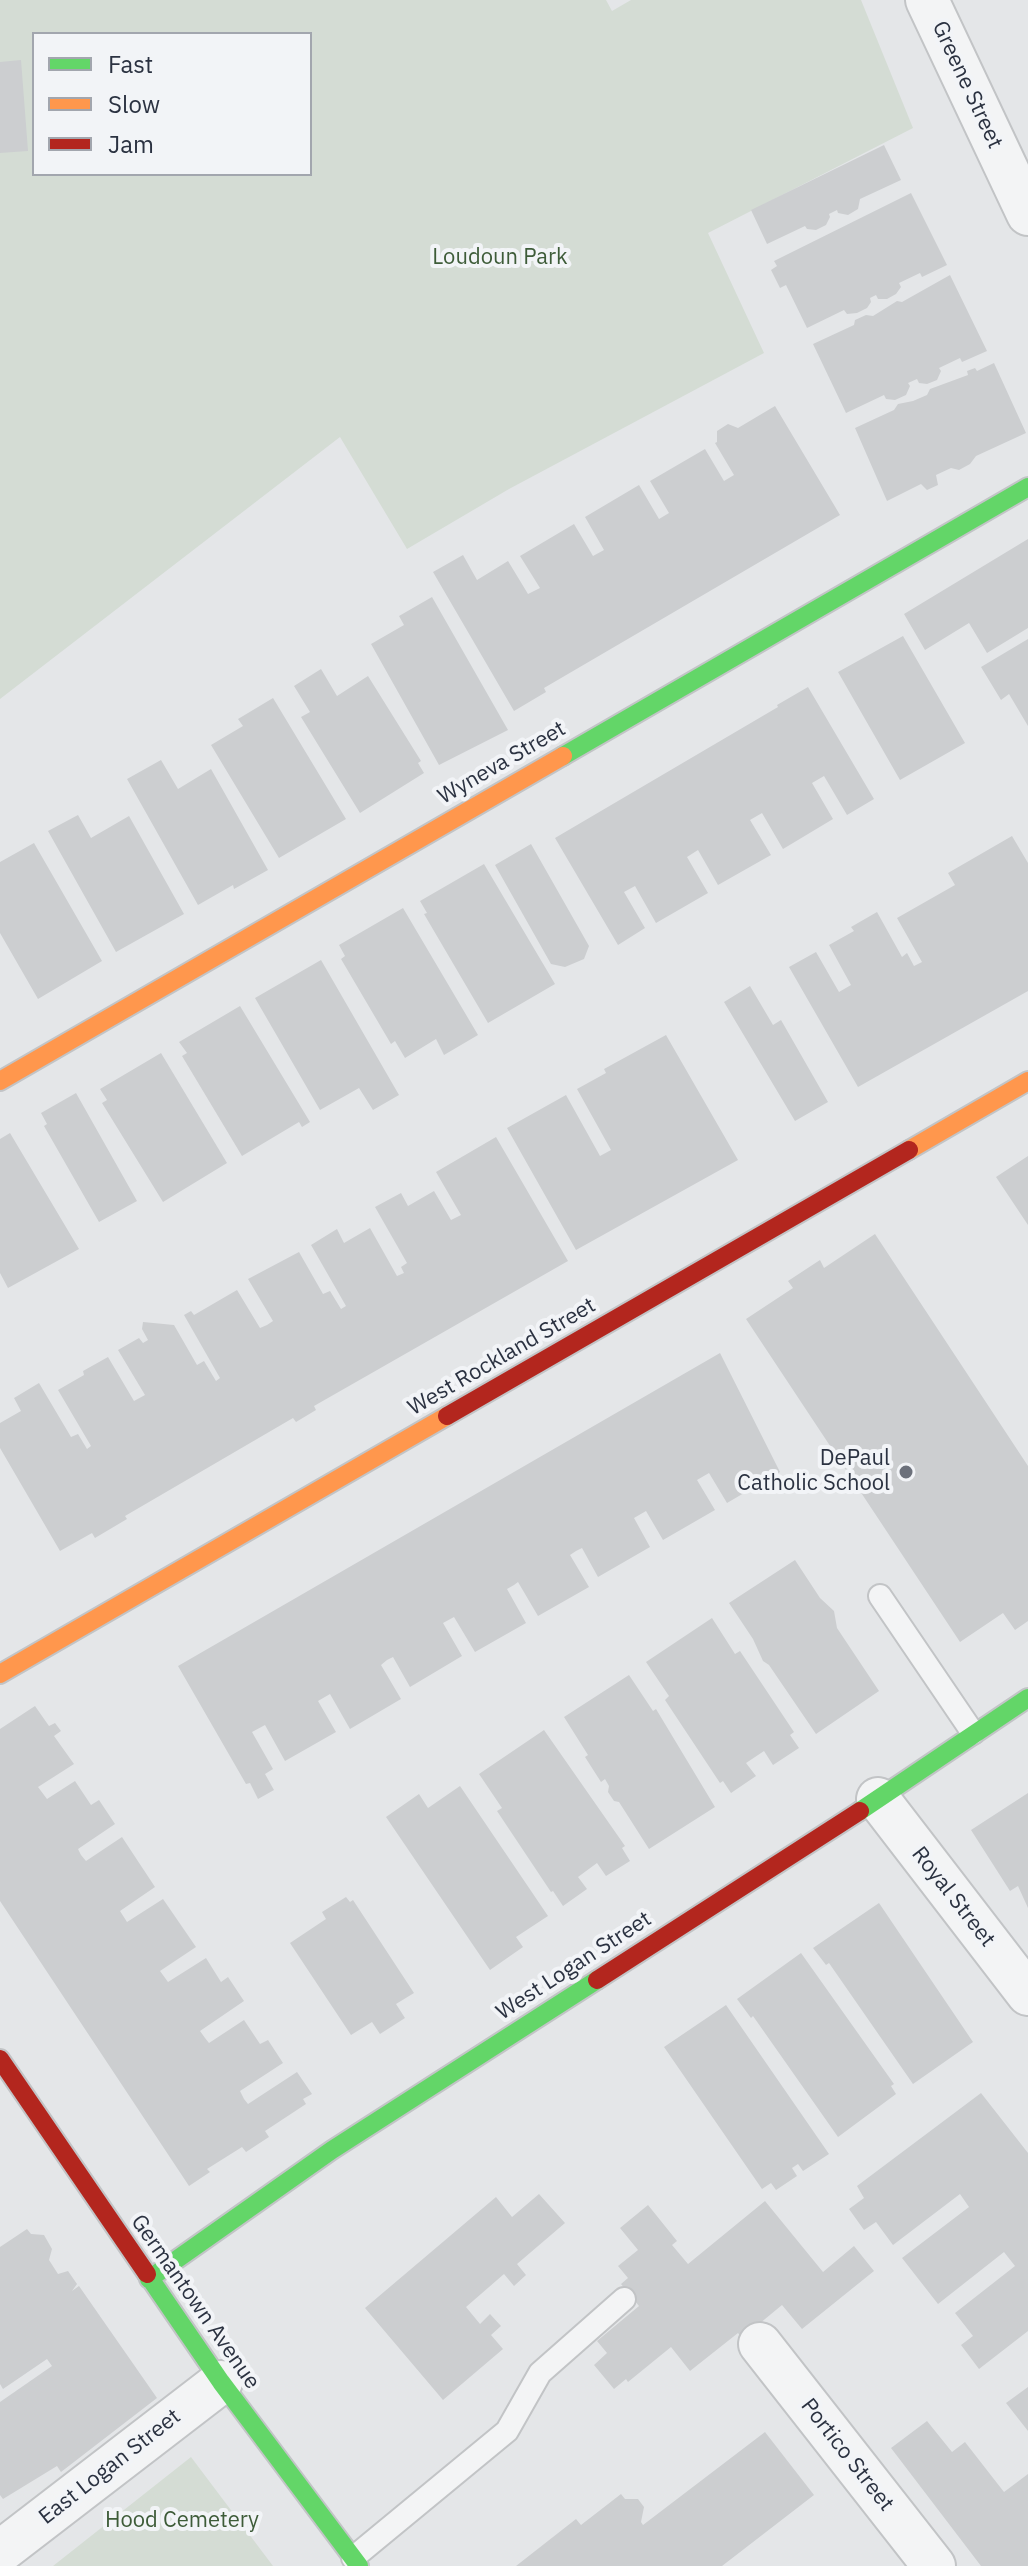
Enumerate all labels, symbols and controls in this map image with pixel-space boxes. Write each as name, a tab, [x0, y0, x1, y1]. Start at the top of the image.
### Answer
street label: Greene Street	[926, 17, 1008, 153]
legend	[32, 32, 312, 176]
text: Fast	[108, 48, 153, 80]
text: Slow	[108, 88, 160, 120]
text: Jam	[108, 128, 154, 160]
park label: Loudoun Park	[432, 245, 568, 271]
street label: Wyneva Street	[434, 716, 570, 810]
street label: West Rockland Street	[404, 1293, 600, 1421]
place label: DePaul Catholic School	[737, 1446, 890, 1498]
marker: DePaul Catholic School	[897, 1463, 915, 1481]
street label: Royal Street	[906, 1842, 1000, 1952]
street label: West Logan Street	[492, 1906, 656, 2026]
street label: Germantown Avenue	[125, 2210, 265, 2394]
street label: Portico Street	[795, 2394, 899, 2516]
street label: East Logan Street	[34, 2403, 186, 2531]
park label: Hood Cemetery	[105, 2508, 259, 2534]

